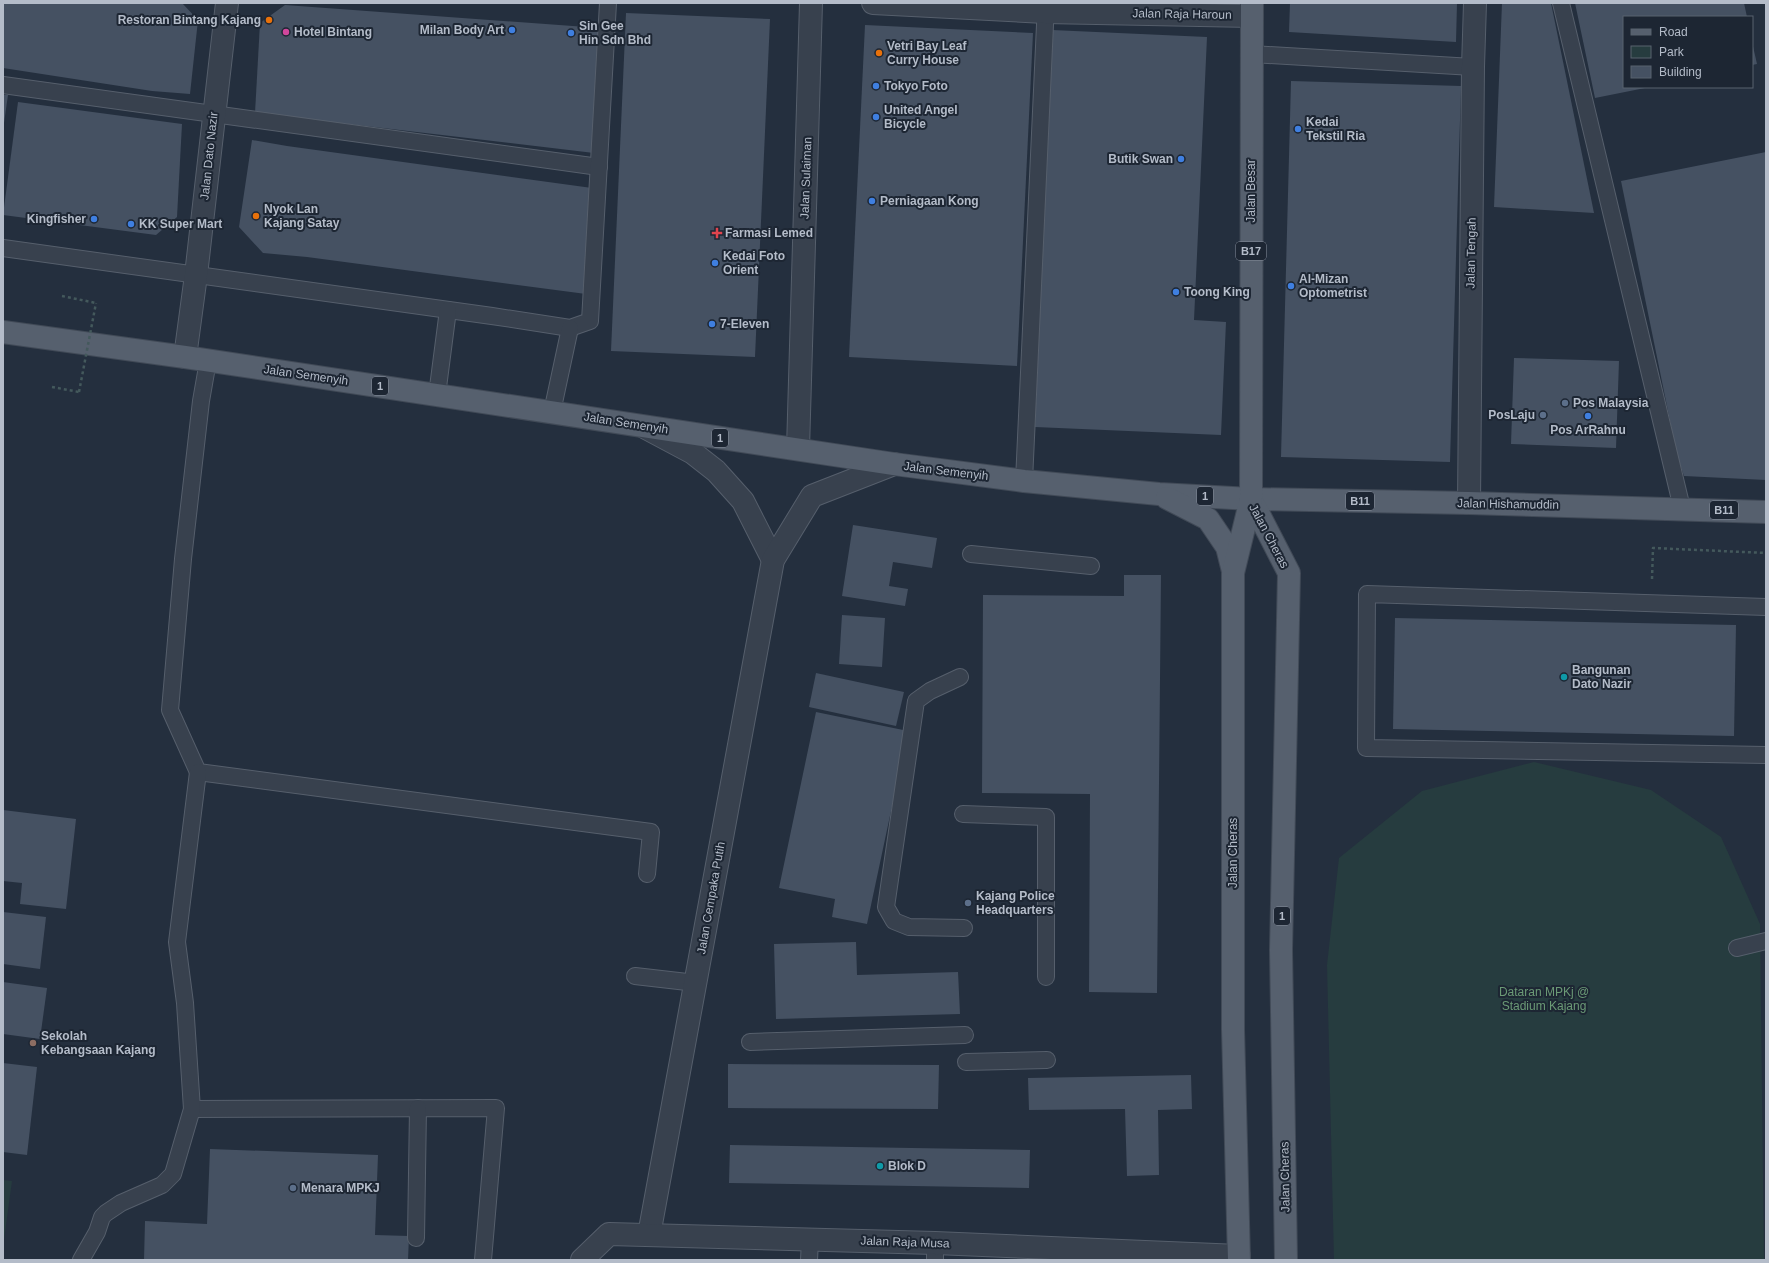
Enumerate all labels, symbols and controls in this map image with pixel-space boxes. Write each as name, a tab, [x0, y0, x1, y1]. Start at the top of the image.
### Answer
street label: Jalan Raja Haroun	[1132, 6, 1232, 22]
place label: Restoran Bintang Kajang	[118, 13, 261, 27]
marker: Restoran Bintang Kajang	[264, 15, 274, 25]
legend	[1623, 16, 1753, 88]
place label: Sin Gee Hin Sdn Bhd	[579, 19, 651, 47]
place label: Milan Body Art	[420, 23, 504, 37]
place label: Hotel Bintang	[294, 25, 372, 39]
marker: Milan Body Art	[507, 25, 517, 35]
text: Road	[1659, 25, 1688, 39]
marker: Hotel Bintang	[281, 27, 291, 37]
marker: Sin Gee Hin Sdn Bhd	[566, 28, 576, 38]
place label: Vetri Bay Leaf Curry House	[887, 39, 967, 67]
text: Park	[1659, 45, 1685, 59]
marker: Vetri Bay Leaf Curry House	[874, 48, 884, 58]
text: Building	[1659, 65, 1702, 79]
place label: Tokyo Foto	[884, 79, 948, 93]
marker: Tokyo Foto	[871, 81, 881, 91]
place label: United Angel Bicycle	[884, 103, 958, 131]
street label: Jalan Dato Nazir	[197, 111, 221, 201]
marker: United Angel Bicycle	[871, 112, 881, 122]
place label: Kedai Tekstil Ria	[1306, 115, 1365, 143]
marker: Kedai Tekstil Ria	[1293, 124, 1303, 134]
street label: Jalan Sulaiman	[798, 137, 814, 219]
place label: Butik Swan	[1108, 152, 1173, 166]
marker: Butik Swan	[1176, 154, 1186, 164]
street label: Jalan Besar	[1244, 159, 1258, 223]
place label: Perniagaan Kong	[880, 194, 979, 208]
marker: Perniagaan Kong	[867, 196, 877, 206]
place label: Nyok Lan Kajang Satay	[264, 202, 340, 230]
marker: Nyok Lan Kajang Satay	[251, 211, 261, 221]
place label: Kingfisher	[27, 212, 86, 226]
marker: Kingfisher	[89, 214, 99, 224]
place label: KK Super Mart	[139, 217, 222, 231]
street label: Jalan Tengah	[1463, 217, 1479, 289]
marker: KK Super Mart	[126, 219, 136, 229]
place label: Farmasi Lemed	[725, 226, 813, 240]
marker: Farmasi Lemed	[712, 228, 722, 238]
road number: B17	[1236, 242, 1266, 260]
place label: Kedai Foto Orient	[723, 249, 785, 277]
marker: Kedai Foto Orient	[710, 258, 720, 268]
place label: Al-Mizan Optometrist	[1299, 272, 1367, 300]
marker: Al-Mizan Optometrist	[1286, 281, 1296, 291]
place label: Toong King	[1184, 285, 1250, 299]
marker: Toong King	[1171, 287, 1181, 297]
place label: 7-Eleven	[720, 317, 769, 331]
marker: 7-Eleven	[707, 319, 717, 329]
street label: Jalan Semenyih	[263, 362, 349, 388]
road number: 1	[372, 377, 388, 395]
place label: Pos Malaysia	[1573, 396, 1649, 410]
marker: Pos Malaysia	[1560, 398, 1570, 408]
place label: PosLaju	[1488, 408, 1535, 422]
street label: Jalan Semenyih	[583, 409, 669, 437]
marker: PosLaju	[1538, 410, 1548, 420]
marker: Pos ArRahnu	[1583, 411, 1593, 421]
place label: Pos ArRahnu	[1550, 423, 1626, 437]
road number: 1	[712, 429, 728, 447]
street label: Jalan Semenyih	[903, 459, 989, 483]
road number: 1	[1197, 487, 1213, 505]
road number: B11	[1346, 492, 1374, 510]
street label: Jalan Hishamuddin	[1457, 496, 1559, 512]
street label: Jalan Cheras	[1246, 501, 1292, 571]
road number: B11	[1710, 501, 1738, 519]
place label: Bangunan Dato Nazir	[1572, 663, 1632, 691]
marker: Bangunan Dato Nazir	[1559, 672, 1569, 682]
street label: Jalan Cheras	[1226, 818, 1240, 888]
street label: Jalan Cempaka Putih	[694, 841, 728, 955]
place label: Kajang Police Headquarters	[976, 889, 1055, 917]
marker: Kajang Police Headquarters	[963, 898, 973, 908]
road number: 1	[1274, 907, 1290, 925]
park label: Dataran MPKj @ Stadium Kajang	[1499, 985, 1589, 1013]
place label: Sekolah Kebangsaan Kajang	[41, 1029, 156, 1057]
marker: Sekolah Kebangsaan Kajang	[28, 1038, 38, 1048]
street label: Jalan Cheras	[1277, 1142, 1293, 1212]
place label: Blok D	[888, 1159, 926, 1173]
marker: Blok D	[875, 1161, 885, 1171]
place label: Menara MPKJ	[301, 1181, 380, 1195]
marker: Menara MPKJ	[288, 1183, 298, 1193]
street label: Jalan Raja Musa	[860, 1233, 950, 1251]

